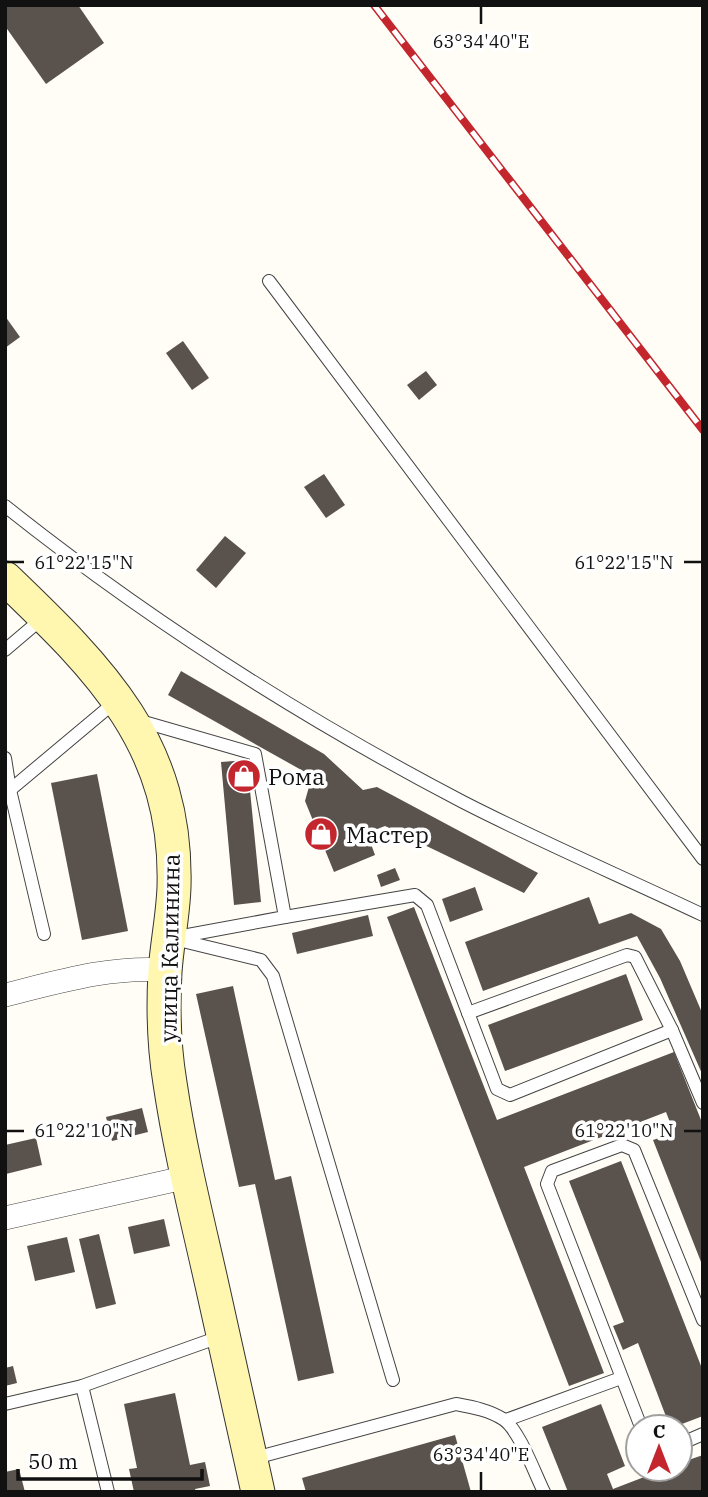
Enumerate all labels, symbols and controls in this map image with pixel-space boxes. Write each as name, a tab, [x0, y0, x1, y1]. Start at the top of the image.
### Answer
text: 63°34'40"E	[433, 30, 529, 53]
text: 61°22'15"N	[35, 551, 134, 574]
text: 61°22'15"N	[575, 551, 674, 574]
shop icon: Рома	[225, 757, 263, 795]
place label: Рома	[268, 761, 325, 791]
shop icon: Мастер	[302, 815, 340, 853]
place label: Мастер	[346, 819, 429, 849]
street label: улица Калинина	[152, 853, 186, 1043]
text: 61°22'10"N	[35, 1119, 134, 1142]
text: 61°22'10"N	[575, 1119, 674, 1142]
north arrow	[624, 1413, 694, 1483]
text: С	[653, 1419, 665, 1443]
scale bar	[18, 1438, 201, 1482]
text: 63°34'40"E	[433, 1443, 529, 1466]
text: 50 m	[28, 1447, 78, 1475]

